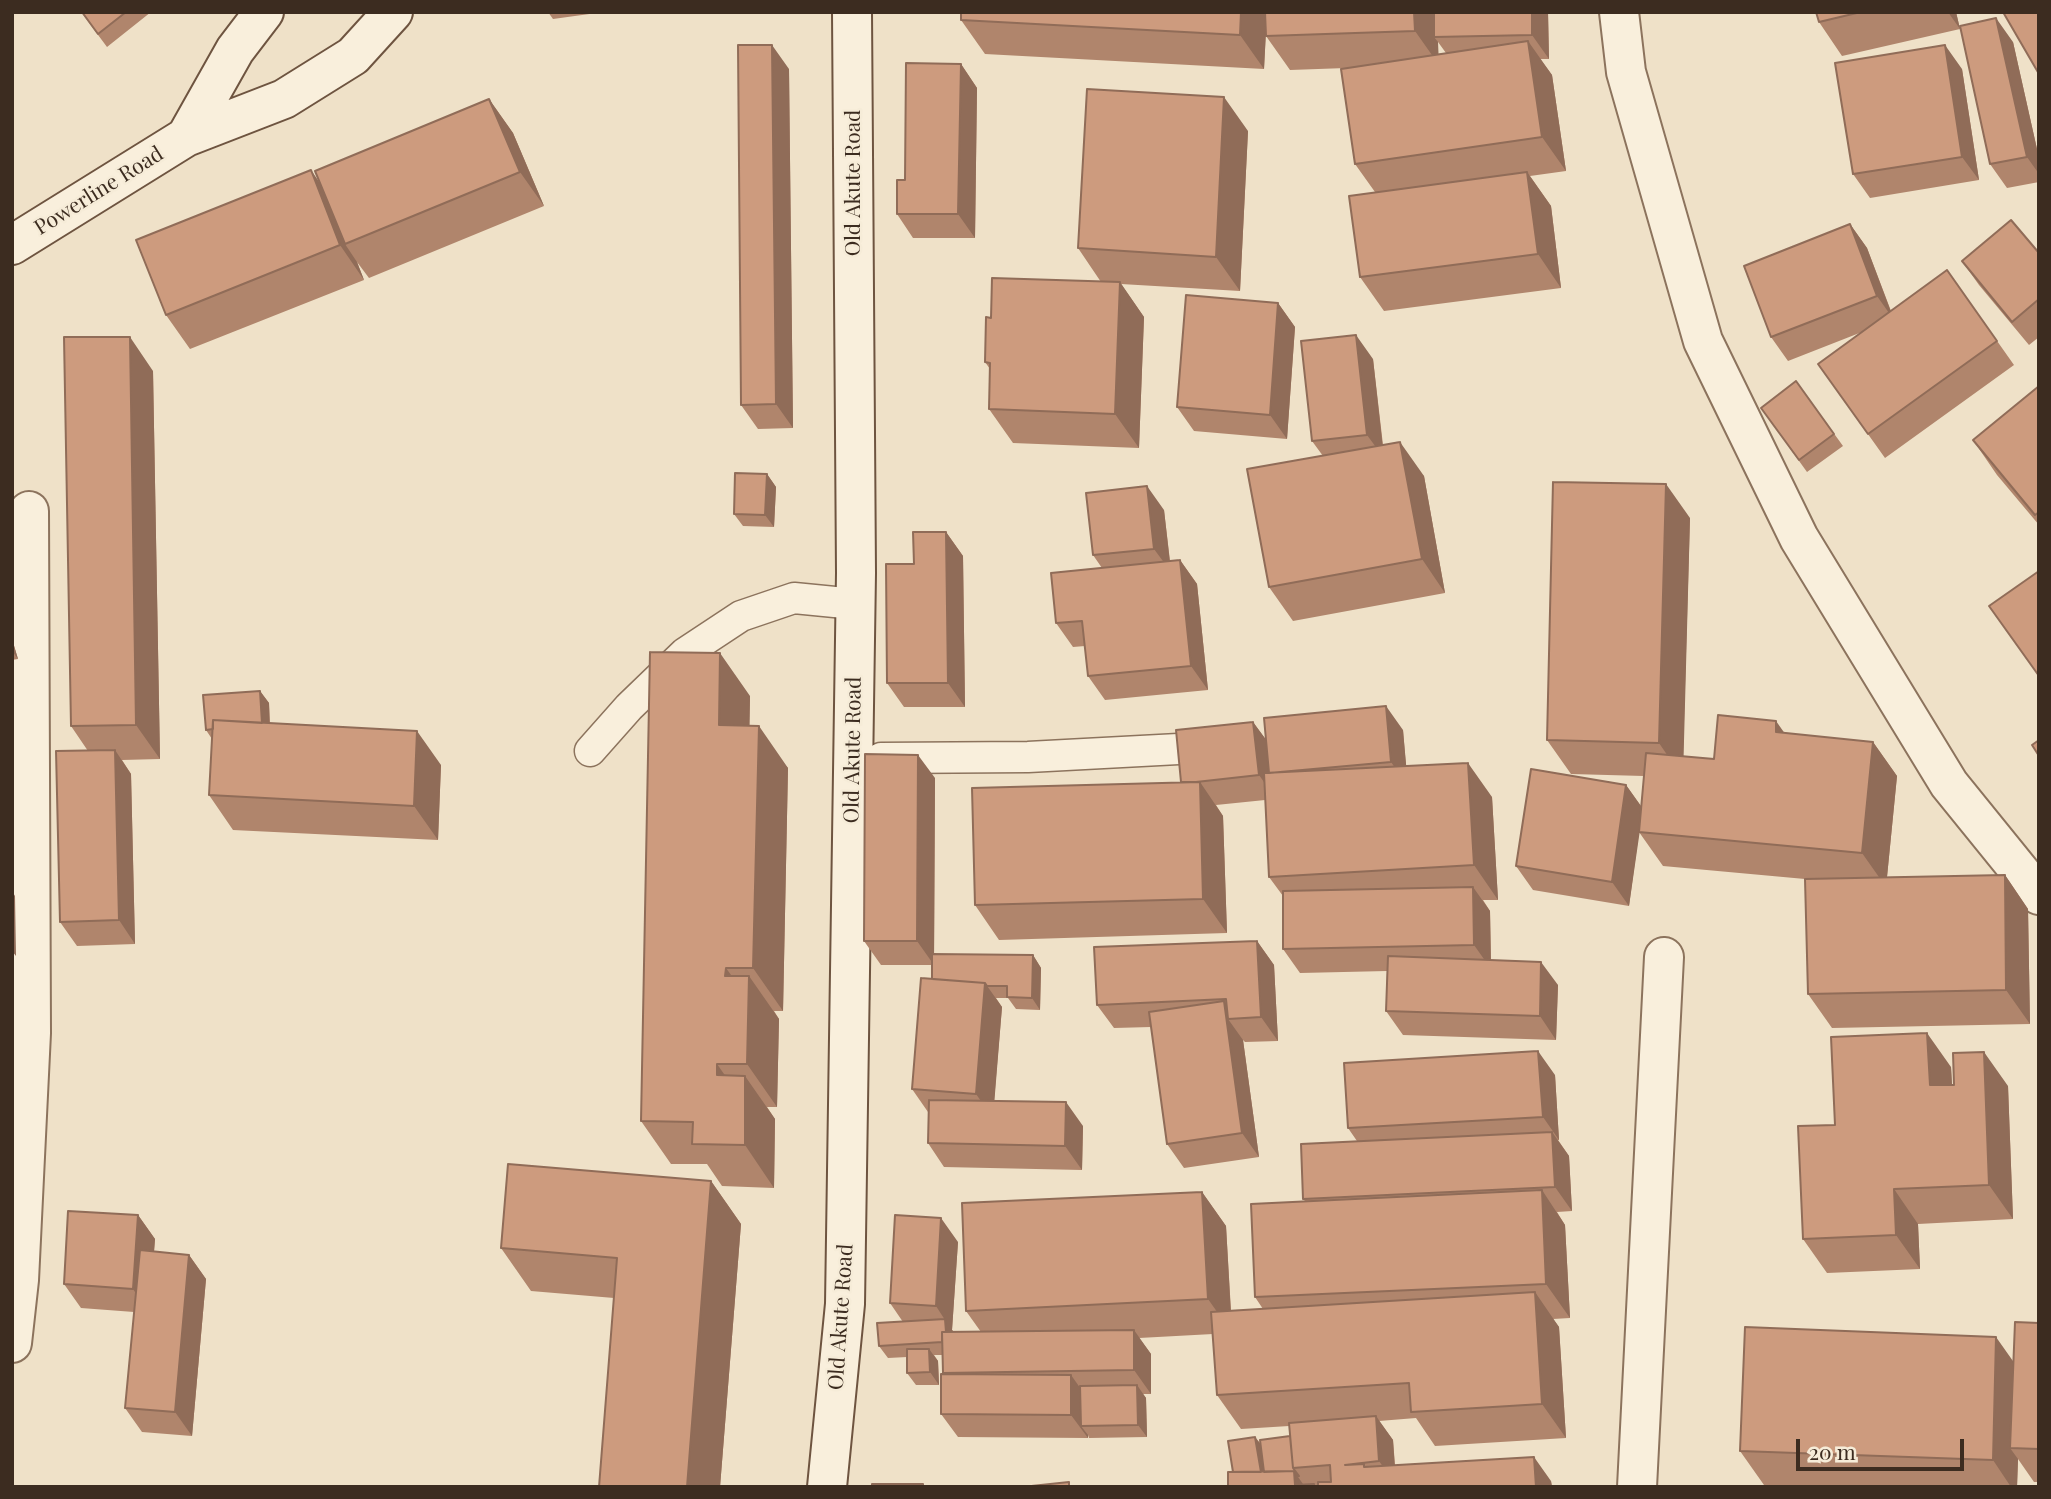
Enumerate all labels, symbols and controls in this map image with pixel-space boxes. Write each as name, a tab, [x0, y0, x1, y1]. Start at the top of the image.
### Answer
street label: Old Akute Road	[840, 110, 866, 256]
street label: Powerline Road	[30, 141, 168, 241]
street label: Old Akute Road	[839, 676, 867, 824]
street label: Old Akute Road	[823, 1243, 859, 1391]
scale bar	[1799, 1426, 1967, 1470]
text: 20 m	[1809, 1437, 1856, 1465]

